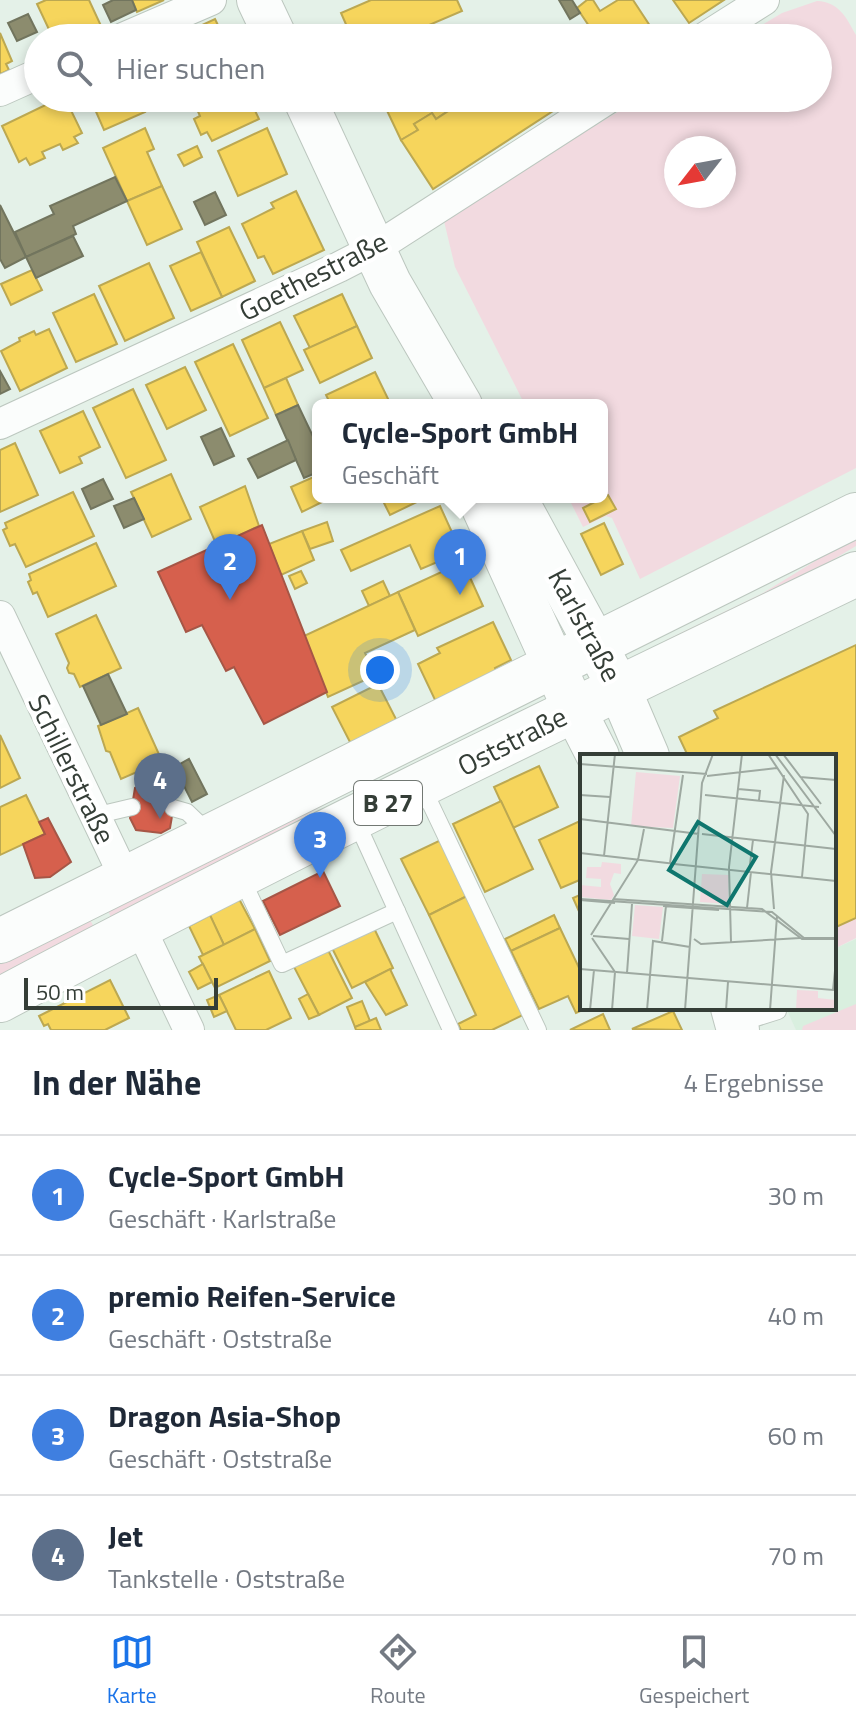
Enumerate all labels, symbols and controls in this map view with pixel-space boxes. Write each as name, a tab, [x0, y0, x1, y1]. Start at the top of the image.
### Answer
search box	[24, 24, 832, 112]
text: Hier suchen	[116, 45, 265, 91]
icon: search	[52, 46, 96, 90]
north arrow	[664, 136, 736, 208]
street label: Goethestraße	[231, 220, 395, 331]
popup	[312, 399, 608, 503]
text: Cycle-Sport GmbH	[342, 409, 578, 455]
text: Geschäft	[342, 455, 439, 494]
pin: 1	[434, 529, 486, 595]
pin: 2	[204, 534, 256, 600]
street label: Karlstraße	[538, 560, 633, 689]
your location	[360, 650, 400, 690]
street label: Schillerstraße	[18, 687, 127, 851]
street label: Oststraße	[449, 695, 574, 787]
pin: 4	[134, 753, 186, 819]
inset map	[580, 754, 836, 1010]
road number: B 27	[354, 781, 422, 825]
pin: 3	[294, 812, 346, 878]
scale bar	[24, 974, 218, 1010]
text: 50 m	[36, 975, 84, 1009]
text: In der Nähe	[32, 1056, 201, 1108]
text: 4 Ergebnisse	[683, 1063, 824, 1102]
text: Cycle-Sport GmbH	[108, 1153, 345, 1199]
text: 1	[51, 1176, 65, 1215]
text: 30 m	[767, 1176, 824, 1215]
text: Geschäft · Karlstraße	[108, 1199, 337, 1238]
text: premio Reifen-Service	[108, 1273, 396, 1319]
text: 2	[51, 1296, 65, 1335]
text: 40 m	[767, 1296, 824, 1335]
text: Geschäft · Oststraße	[108, 1319, 332, 1358]
text: Dragon Asia-Shop	[108, 1393, 341, 1439]
text: 3	[51, 1416, 65, 1455]
text: 60 m	[767, 1416, 824, 1455]
text: Geschäft · Oststraße	[108, 1439, 332, 1478]
text: Jet	[108, 1513, 143, 1559]
text: 4	[51, 1536, 65, 1575]
text: 70 m	[767, 1536, 824, 1575]
text: Tankstelle · Oststraße	[108, 1559, 345, 1598]
tab: Karte	[107, 1630, 157, 1712]
tab: Route	[370, 1630, 426, 1712]
tab: Gespeichert	[639, 1630, 749, 1712]

